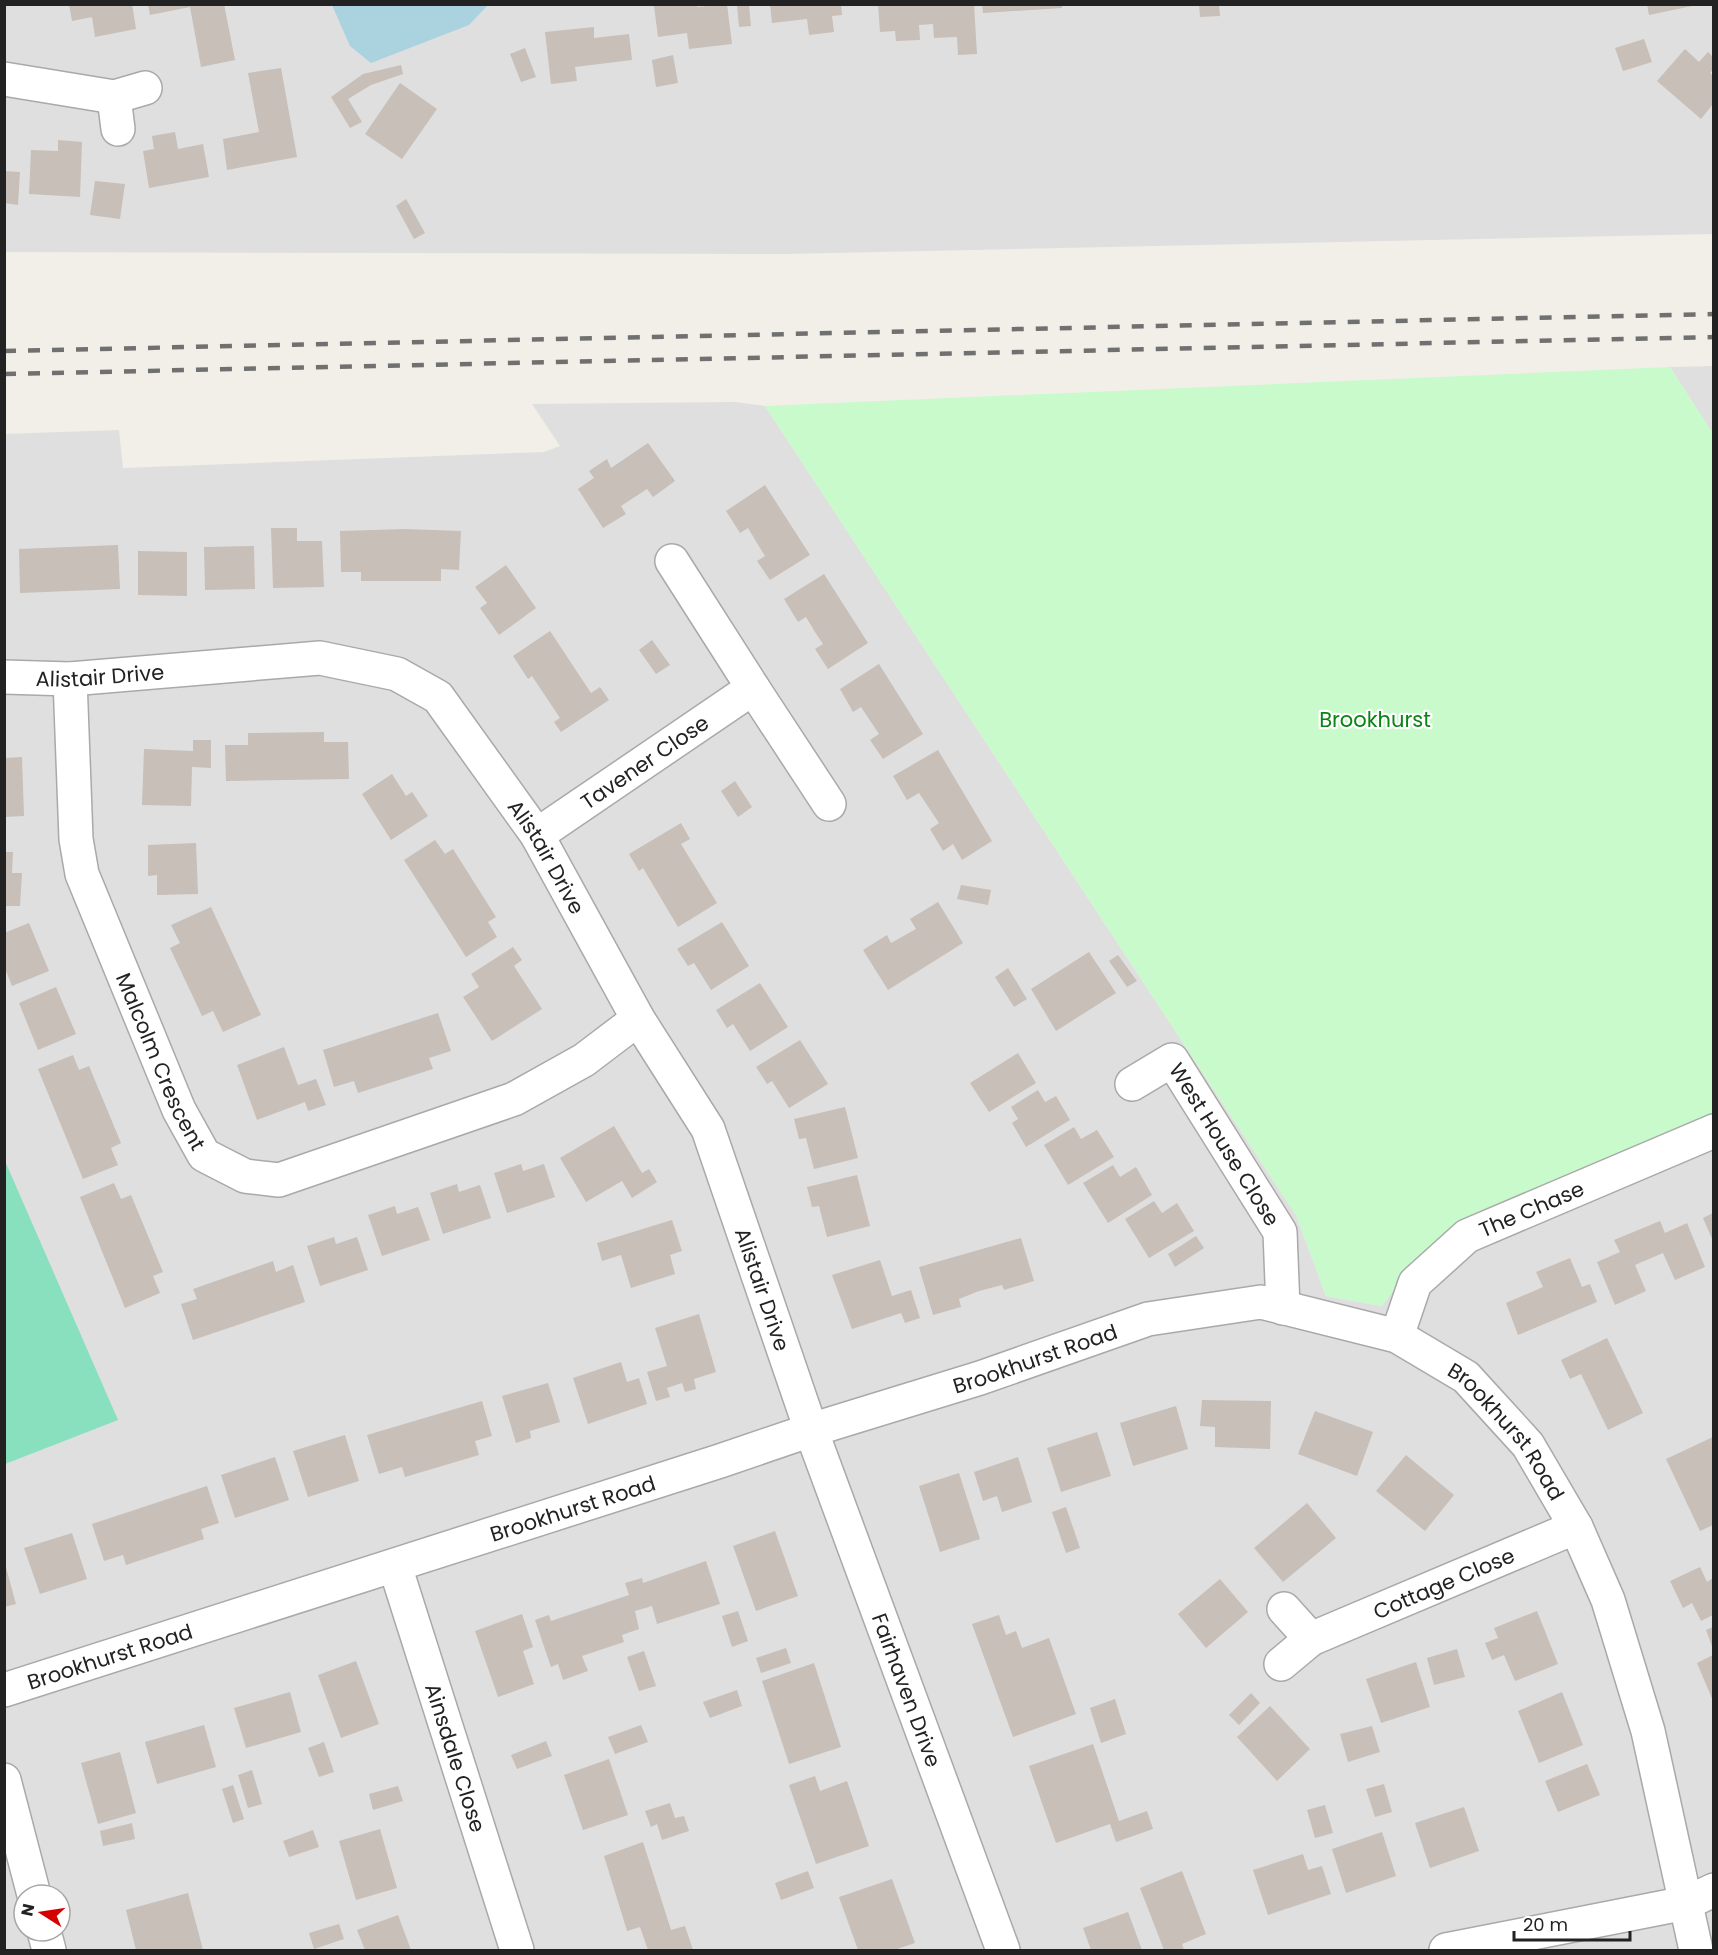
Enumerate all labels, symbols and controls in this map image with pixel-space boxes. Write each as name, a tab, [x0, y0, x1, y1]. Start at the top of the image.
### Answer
street label: Alistair Drive	[35, 657, 165, 694]
park label: Brookhurst	[1319, 705, 1431, 734]
street label: Tavener Close	[575, 708, 714, 816]
street label: Alistair Drive	[501, 793, 592, 919]
street label: Malcolm Crescent	[110, 968, 213, 1155]
street label: West House Close	[1163, 1057, 1287, 1231]
street label: The Chase	[1474, 1174, 1588, 1244]
street label: Alistair Drive	[728, 1224, 797, 1355]
street label: Brookhurst Road	[949, 1316, 1121, 1400]
street label: Brookhurst Road	[1443, 1355, 1572, 1505]
street label: Brookhurst Road	[486, 1468, 659, 1548]
street label: Cottage Close	[1368, 1540, 1519, 1626]
street label: Fairhaven Drive	[865, 1609, 949, 1771]
street label: Brookhurst Road	[23, 1616, 196, 1696]
street label: Ainsdale Close	[419, 1679, 493, 1836]
north arrow	[12, 1883, 72, 1943]
text: N	[15, 1902, 40, 1918]
scale bar	[1514, 1904, 1630, 1942]
text: 20 m	[1523, 1912, 1568, 1937]

